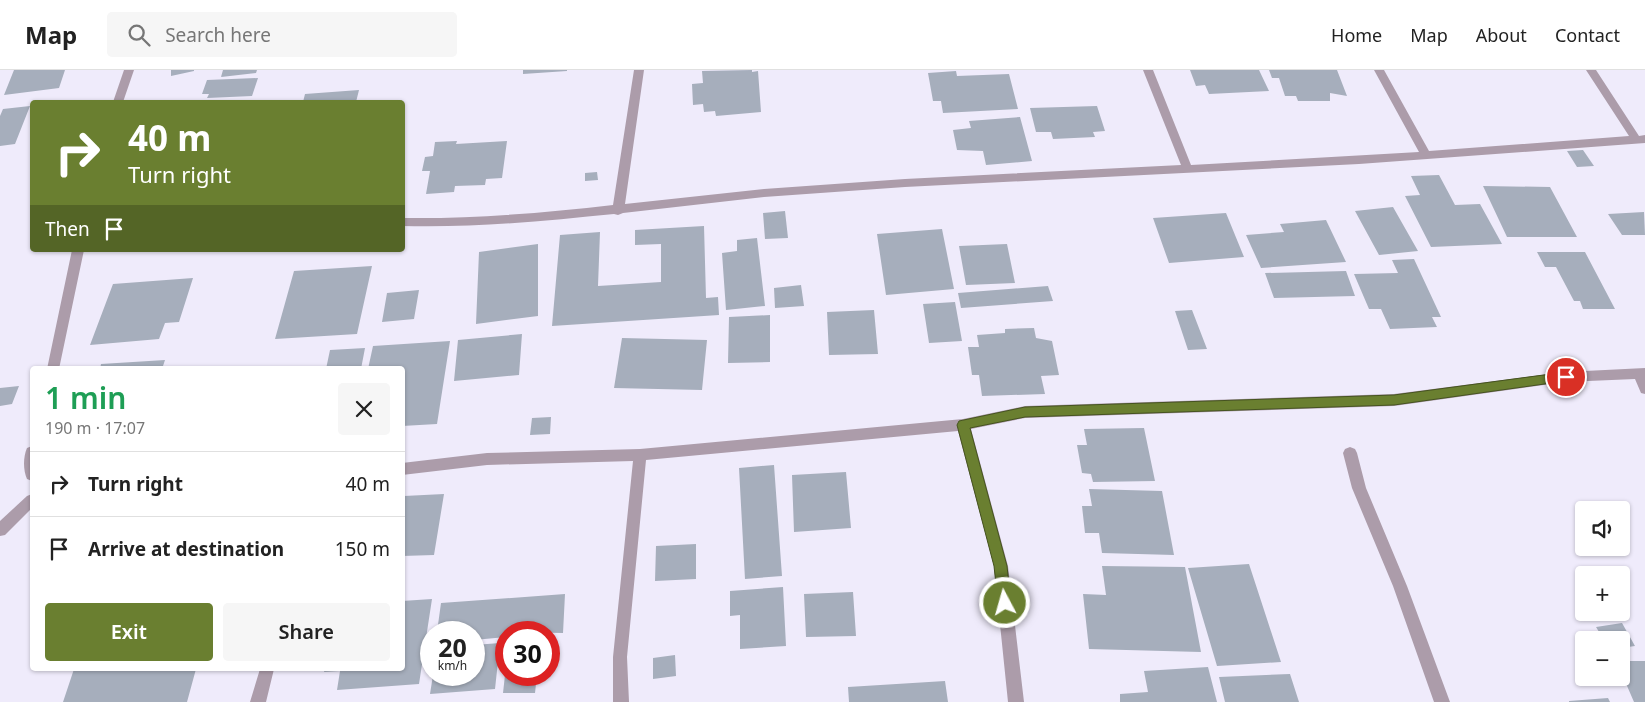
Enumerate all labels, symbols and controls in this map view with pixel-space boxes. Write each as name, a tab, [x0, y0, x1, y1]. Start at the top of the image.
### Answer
search box	[107, 12, 457, 57]
text: Map	[25, 18, 77, 51]
icon: search	[125, 21, 153, 49]
text: Search here	[165, 22, 271, 48]
text: Home	[1331, 23, 1382, 47]
text: Map	[1410, 23, 1448, 47]
text: About	[1476, 23, 1527, 47]
text: Contact	[1555, 23, 1620, 47]
text: 40 m	[128, 114, 211, 161]
icon: right	[45, 120, 110, 185]
text: Turn right	[128, 159, 231, 189]
icon: arrive	[100, 215, 128, 243]
text: Then	[45, 216, 90, 242]
pin	[1545, 356, 1587, 398]
icon: arrive	[1552, 363, 1580, 391]
text: 1 min	[45, 377, 126, 418]
button: close	[338, 383, 390, 435]
text: 190 m · 17:07	[45, 417, 145, 439]
icon: right	[45, 470, 73, 498]
text: Turn right	[88, 471, 183, 497]
text: 40 m	[346, 471, 390, 497]
map controls	[1575, 501, 1630, 686]
button: sound	[1575, 501, 1630, 556]
icon: arrive	[45, 535, 73, 563]
text: Arrive at destination	[88, 536, 284, 562]
text: 150 m	[335, 536, 390, 562]
button: +	[1575, 566, 1630, 621]
position arrow	[978, 576, 1030, 628]
button: Exit	[45, 603, 213, 661]
button: Share	[223, 603, 390, 661]
speed limit sign: 30	[495, 621, 560, 686]
text: 20	[438, 630, 467, 664]
button: −	[1575, 631, 1630, 686]
text: km/h	[438, 657, 467, 674]

